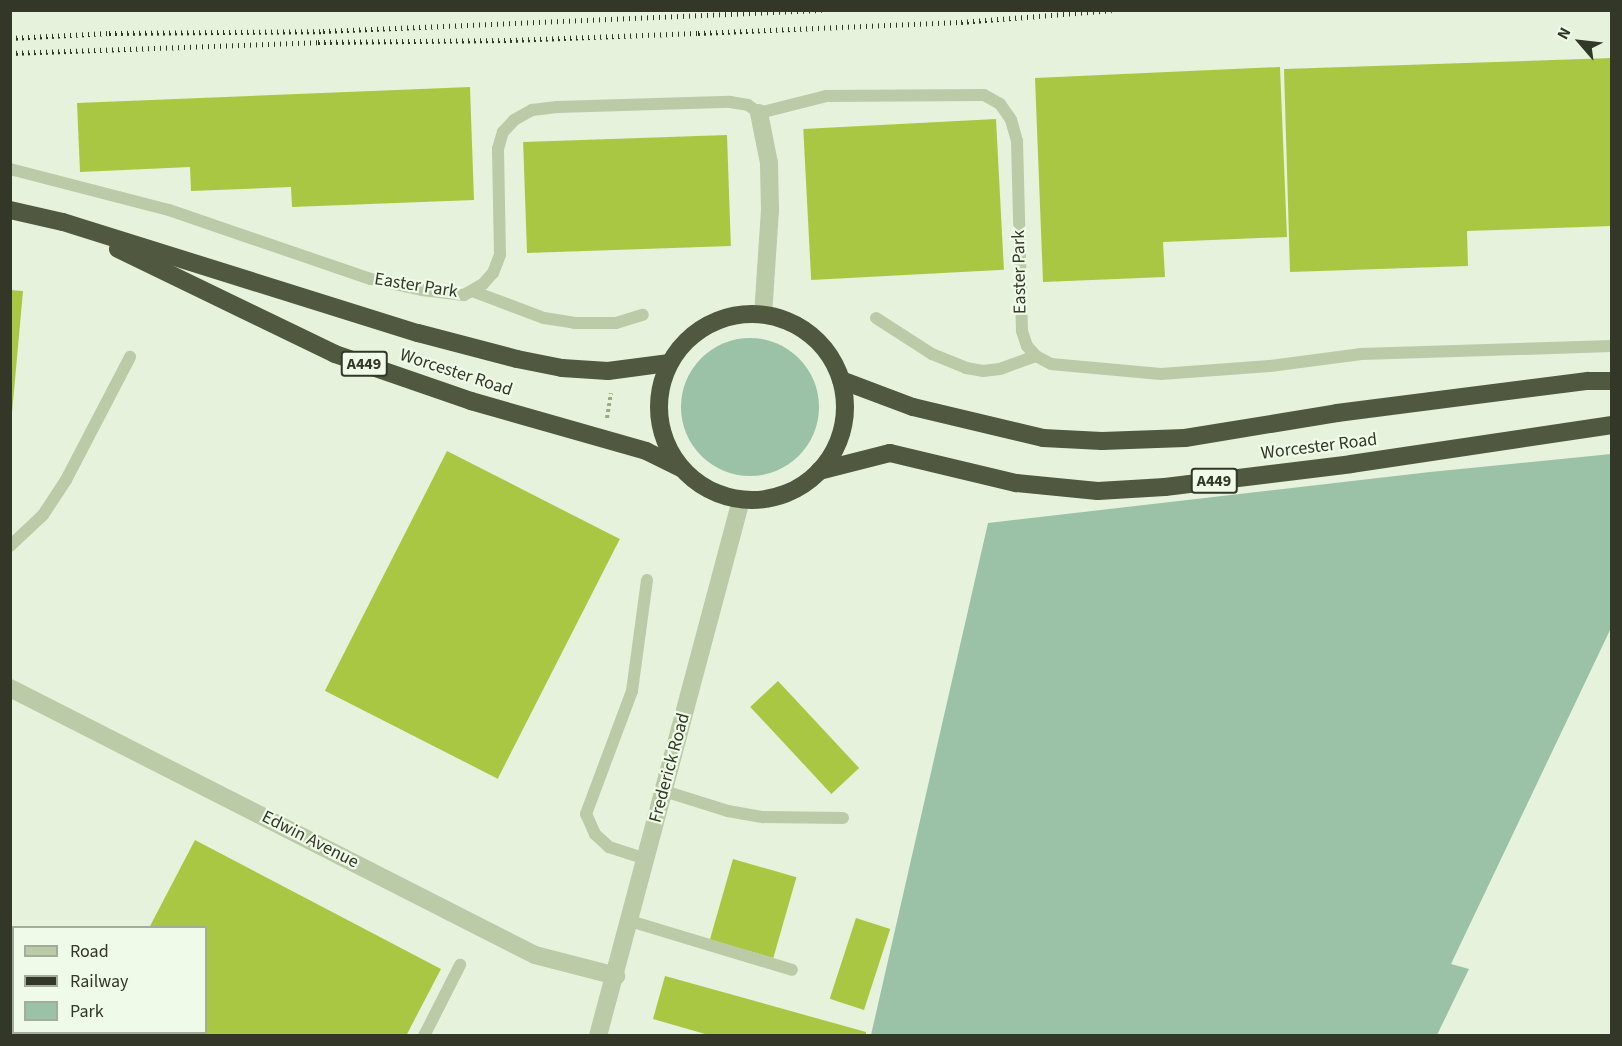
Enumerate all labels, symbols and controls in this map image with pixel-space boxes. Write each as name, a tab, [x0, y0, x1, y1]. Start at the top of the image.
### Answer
north arrow	[1550, 12, 1610, 72]
text: N	[1552, 24, 1576, 43]
street label: Easter Park	[1008, 230, 1032, 314]
street label: Easter Park	[373, 269, 459, 303]
street label: Worcester Road	[397, 345, 515, 401]
road number: A449	[340, 351, 388, 377]
street label: Worcester Road	[1260, 429, 1378, 465]
road number: A449	[1190, 468, 1238, 494]
street label: Frederick Road	[645, 711, 695, 825]
street label: Edwin Avenue	[258, 806, 362, 874]
legend	[12, 926, 207, 1034]
text: Road	[70, 939, 109, 964]
text: Railway	[70, 969, 129, 994]
text: Park	[70, 999, 104, 1024]

